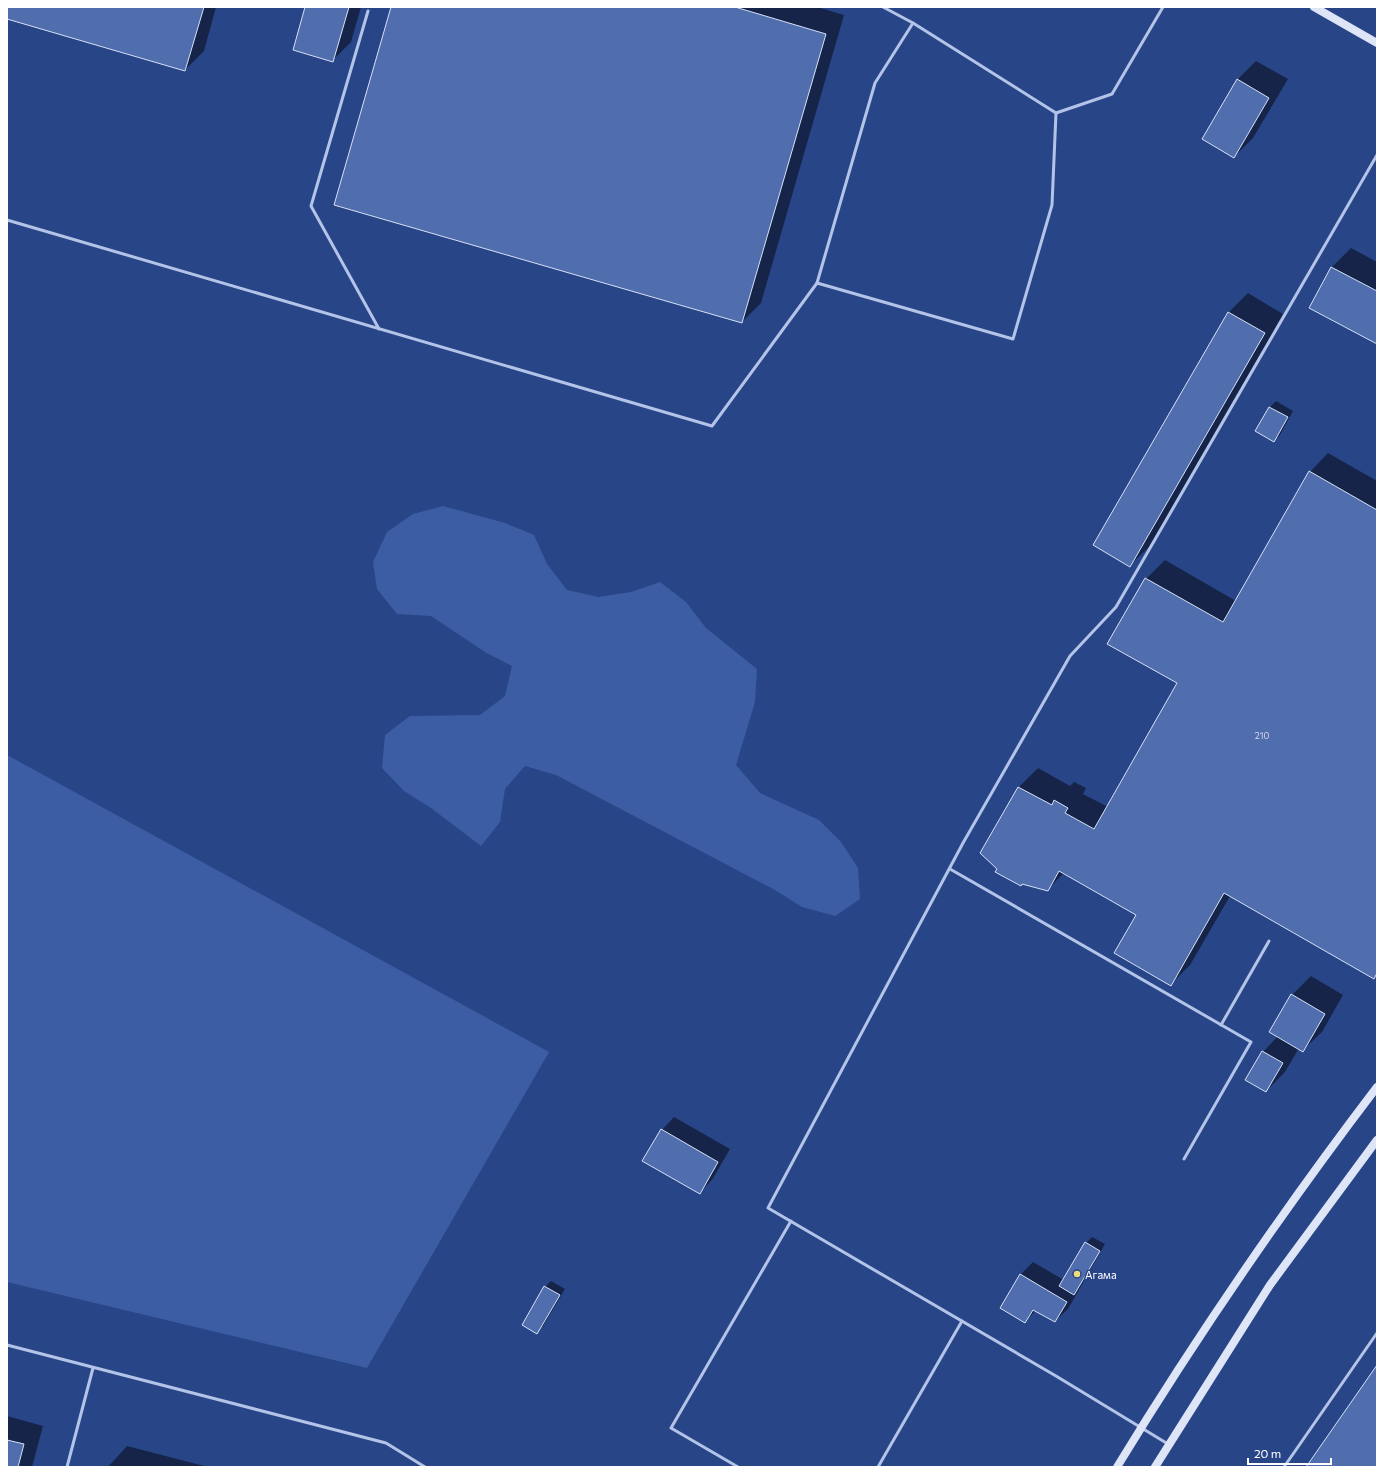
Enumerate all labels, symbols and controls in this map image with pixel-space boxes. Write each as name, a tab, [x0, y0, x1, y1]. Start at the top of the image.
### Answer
house number: 210	[1255, 730, 1269, 741]
place label: Агама	[1085, 1268, 1117, 1281]
marker: Агама	[1072, 1269, 1082, 1279]
scale bar	[1248, 1440, 1331, 1466]
text: 20 m	[1254, 1446, 1281, 1460]

